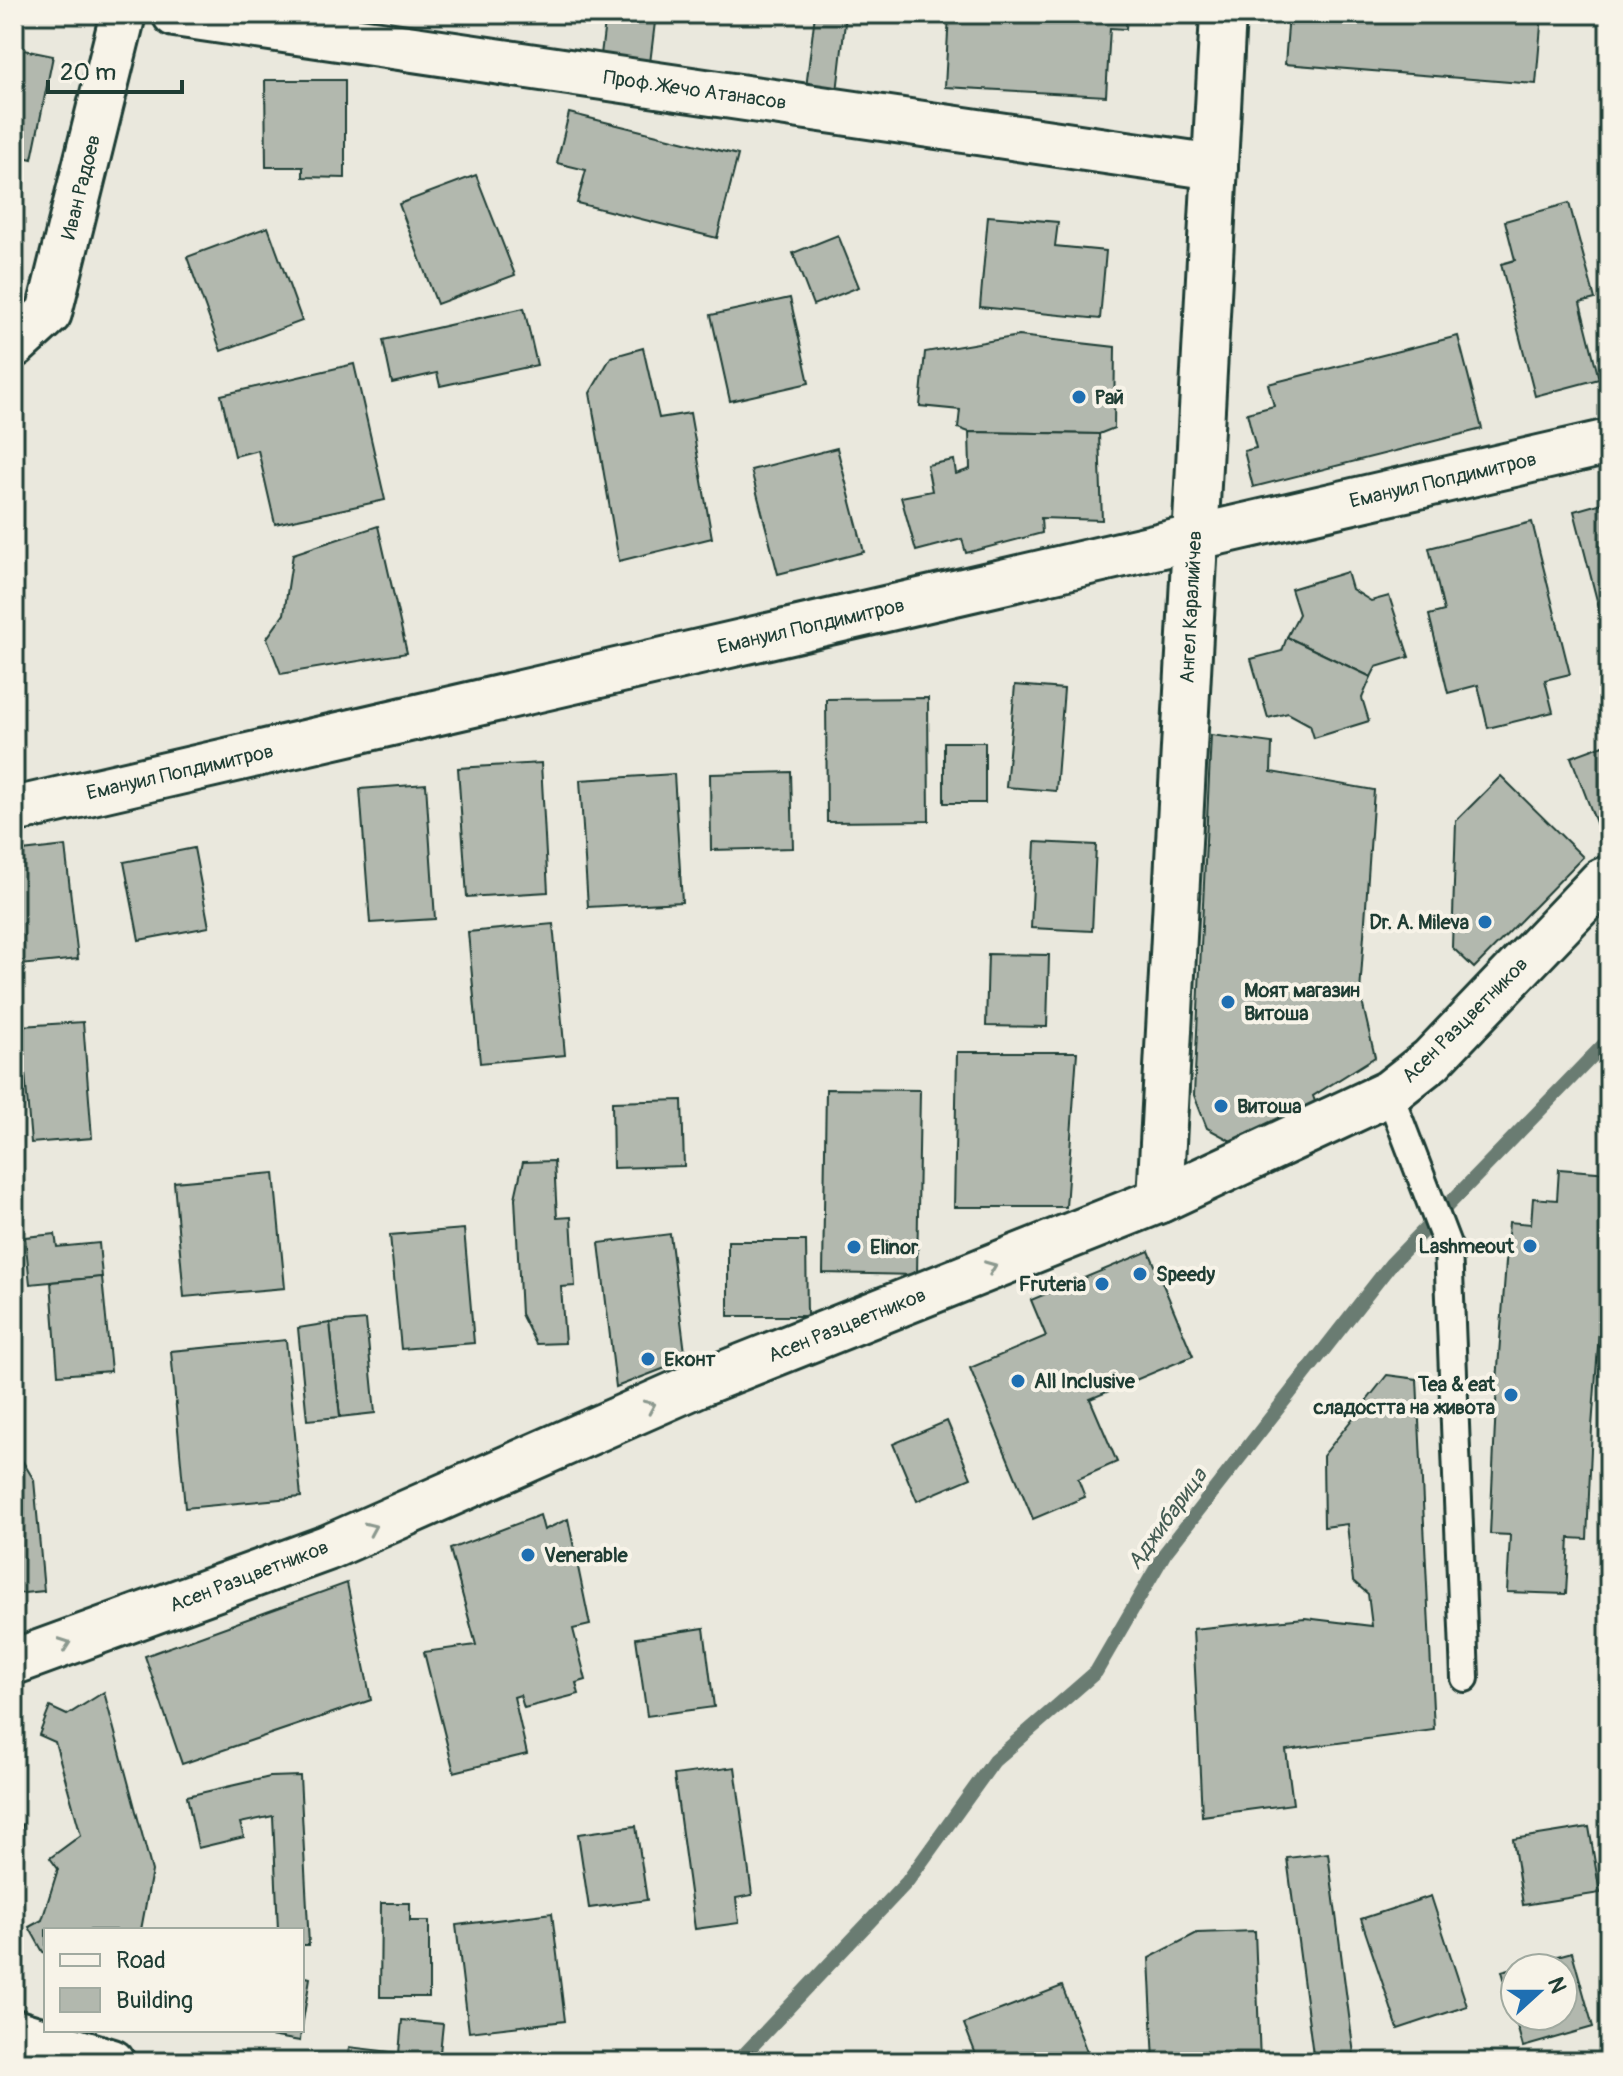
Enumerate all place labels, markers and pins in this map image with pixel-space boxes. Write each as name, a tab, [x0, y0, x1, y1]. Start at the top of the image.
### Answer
place label: Рай	[1095, 385, 1124, 410]
marker: Рай	[1070, 388, 1088, 406]
place label: Dr. A. Mileva	[1369, 910, 1469, 935]
marker: Dr. A. Mileva	[1476, 913, 1494, 931]
place label: Моят магазин Витоша	[1244, 978, 1360, 1026]
marker: Моят магазин Витоша	[1219, 993, 1237, 1011]
place label: Витоша	[1237, 1094, 1301, 1119]
marker: Витоша	[1212, 1097, 1230, 1115]
place label: Lashmeout	[1419, 1234, 1515, 1259]
place label: Elinor	[870, 1235, 919, 1260]
marker: Lashmeout	[1521, 1237, 1539, 1255]
marker: Elinor	[845, 1238, 863, 1256]
place label: Speedy	[1156, 1262, 1216, 1287]
marker: Speedy	[1131, 1265, 1149, 1283]
place label: Fruteria	[1019, 1272, 1086, 1297]
marker: Fruteria	[1093, 1275, 1111, 1293]
place label: Еконт	[664, 1347, 716, 1372]
marker: Еконт	[639, 1350, 657, 1368]
place label: All Inclusive	[1034, 1369, 1136, 1394]
marker: All Inclusive	[1009, 1372, 1027, 1390]
place label: Tea & eat сладостта на живота	[1313, 1372, 1496, 1420]
marker: Tea & eat сладостта на живота	[1502, 1386, 1520, 1404]
place label: Venerable	[544, 1543, 629, 1568]
marker: Venerable	[519, 1546, 537, 1564]

